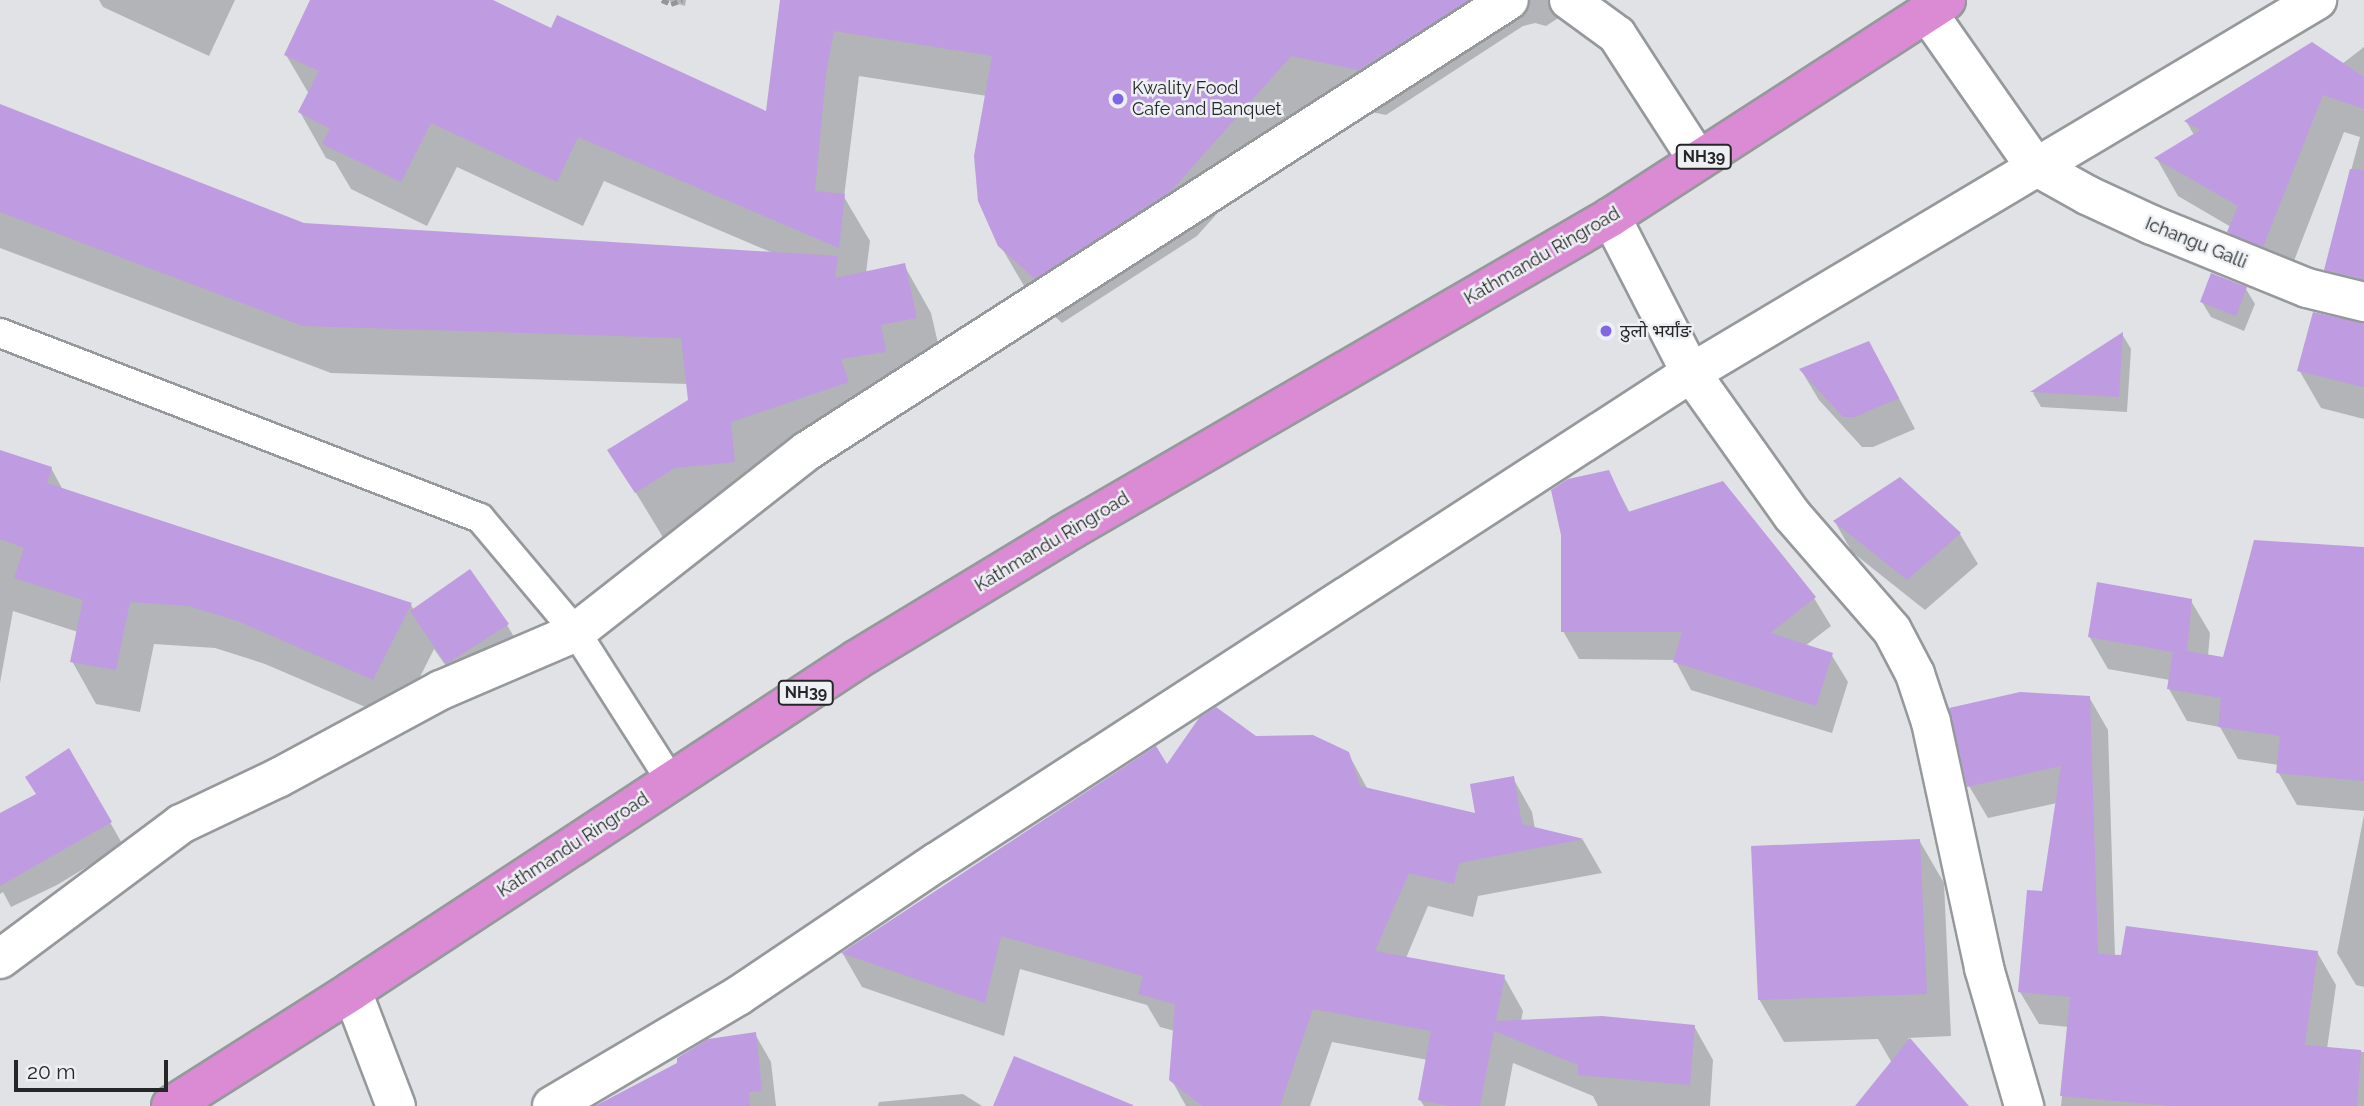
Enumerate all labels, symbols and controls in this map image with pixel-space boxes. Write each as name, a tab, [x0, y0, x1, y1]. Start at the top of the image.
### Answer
place label: Kwality Food Cafe and Banquet	[1132, 78, 1282, 120]
marker: Kwality Food Cafe and Banquet	[1110, 91, 1126, 107]
road number: NH39	[1674, 144, 1734, 169]
street label: Kathmandu Ringroad	[1460, 203, 1624, 309]
street label: Ichangu Galli	[2142, 213, 2250, 273]
place label: ठुलो भर्यांङ	[1620, 320, 1691, 342]
marker: ठुलो भर्यांङ	[1598, 323, 1614, 339]
street label: Kathmandu Ringroad	[971, 487, 1133, 597]
road number: NH39	[776, 680, 836, 706]
street label: Kathmandu Ringroad	[493, 788, 653, 902]
scale bar	[18, 1046, 172, 1090]
text: 20 m	[27, 1059, 75, 1084]

